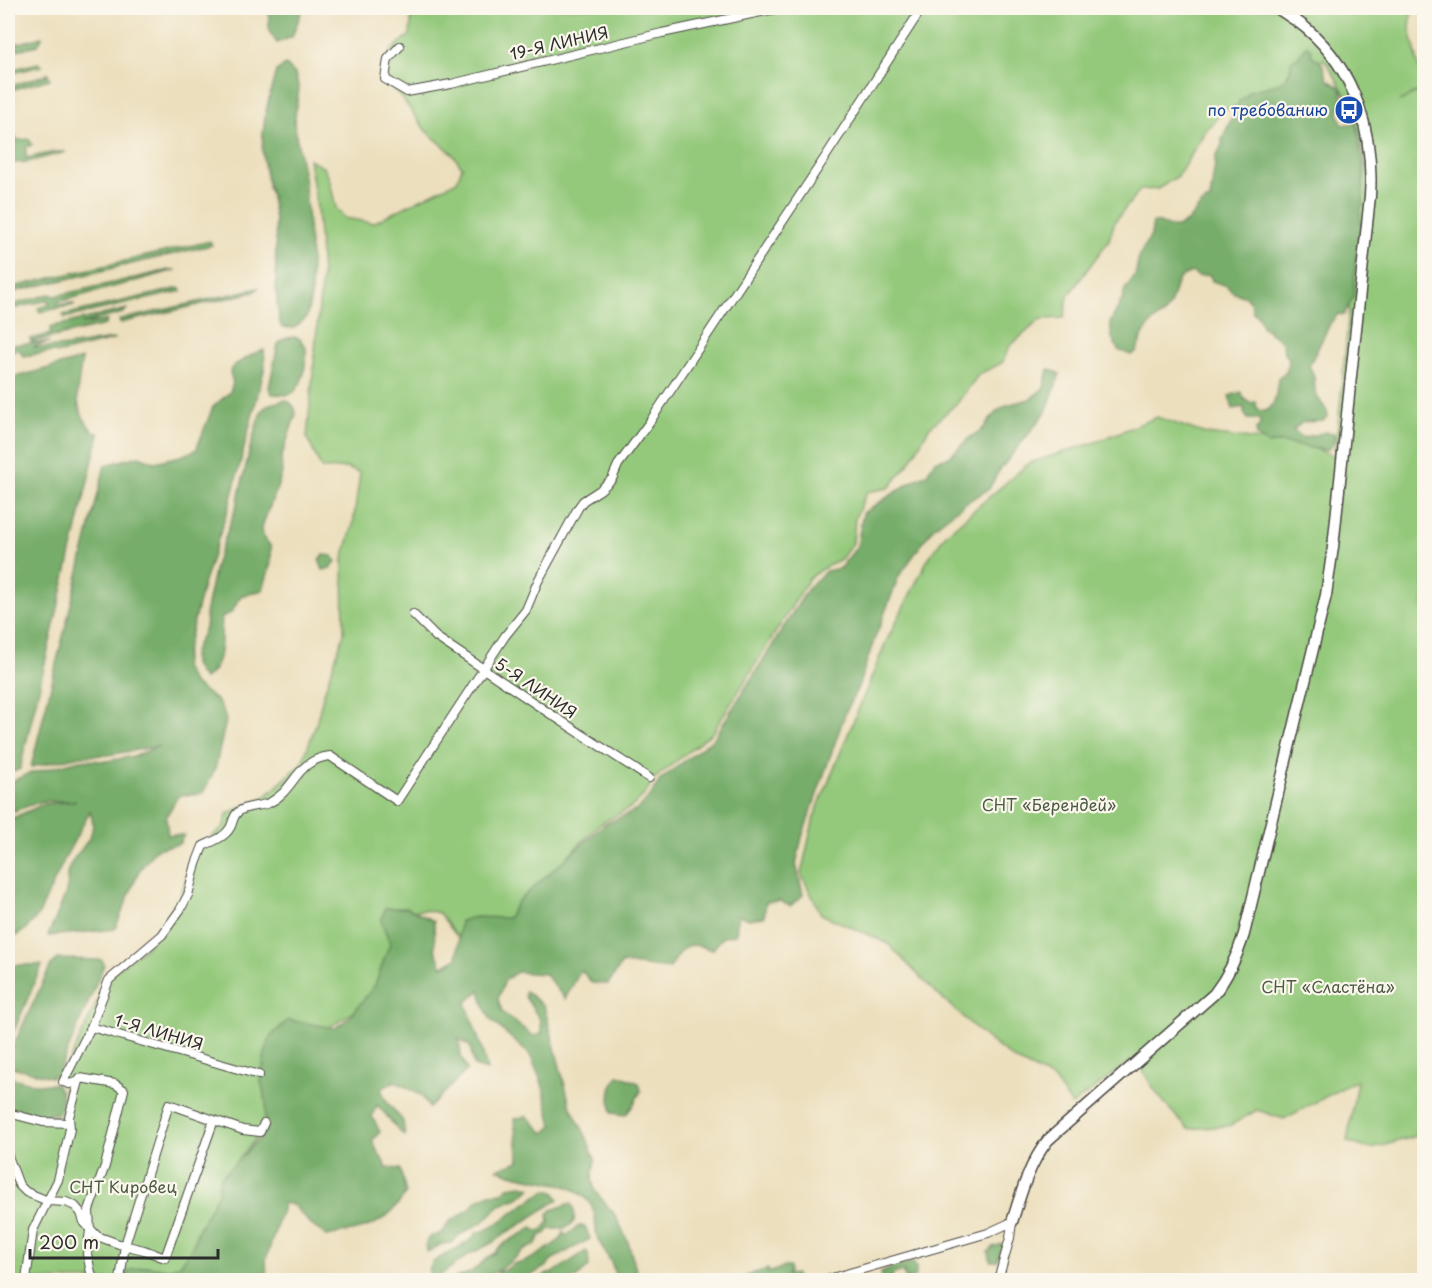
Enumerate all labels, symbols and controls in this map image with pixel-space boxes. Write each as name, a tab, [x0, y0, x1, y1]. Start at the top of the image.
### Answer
street label: 19-Я ЛИНИЯ	[507, 19, 610, 65]
bus stop icon: по требованию	[1333, 94, 1365, 126]
place label: по требованию	[1208, 97, 1328, 121]
street label: 5-Я ЛИНИЯ	[491, 651, 582, 723]
park label: СНТ «Берендей»	[982, 792, 1116, 816]
park label: СНТ «Сластёна»	[1261, 974, 1395, 998]
street label: 1-Я ЛИНИЯ	[112, 1007, 206, 1055]
park label: СНТ Кировец	[69, 1174, 177, 1198]
scale bar	[30, 1222, 218, 1260]
text: 200 m	[39, 1228, 99, 1255]

